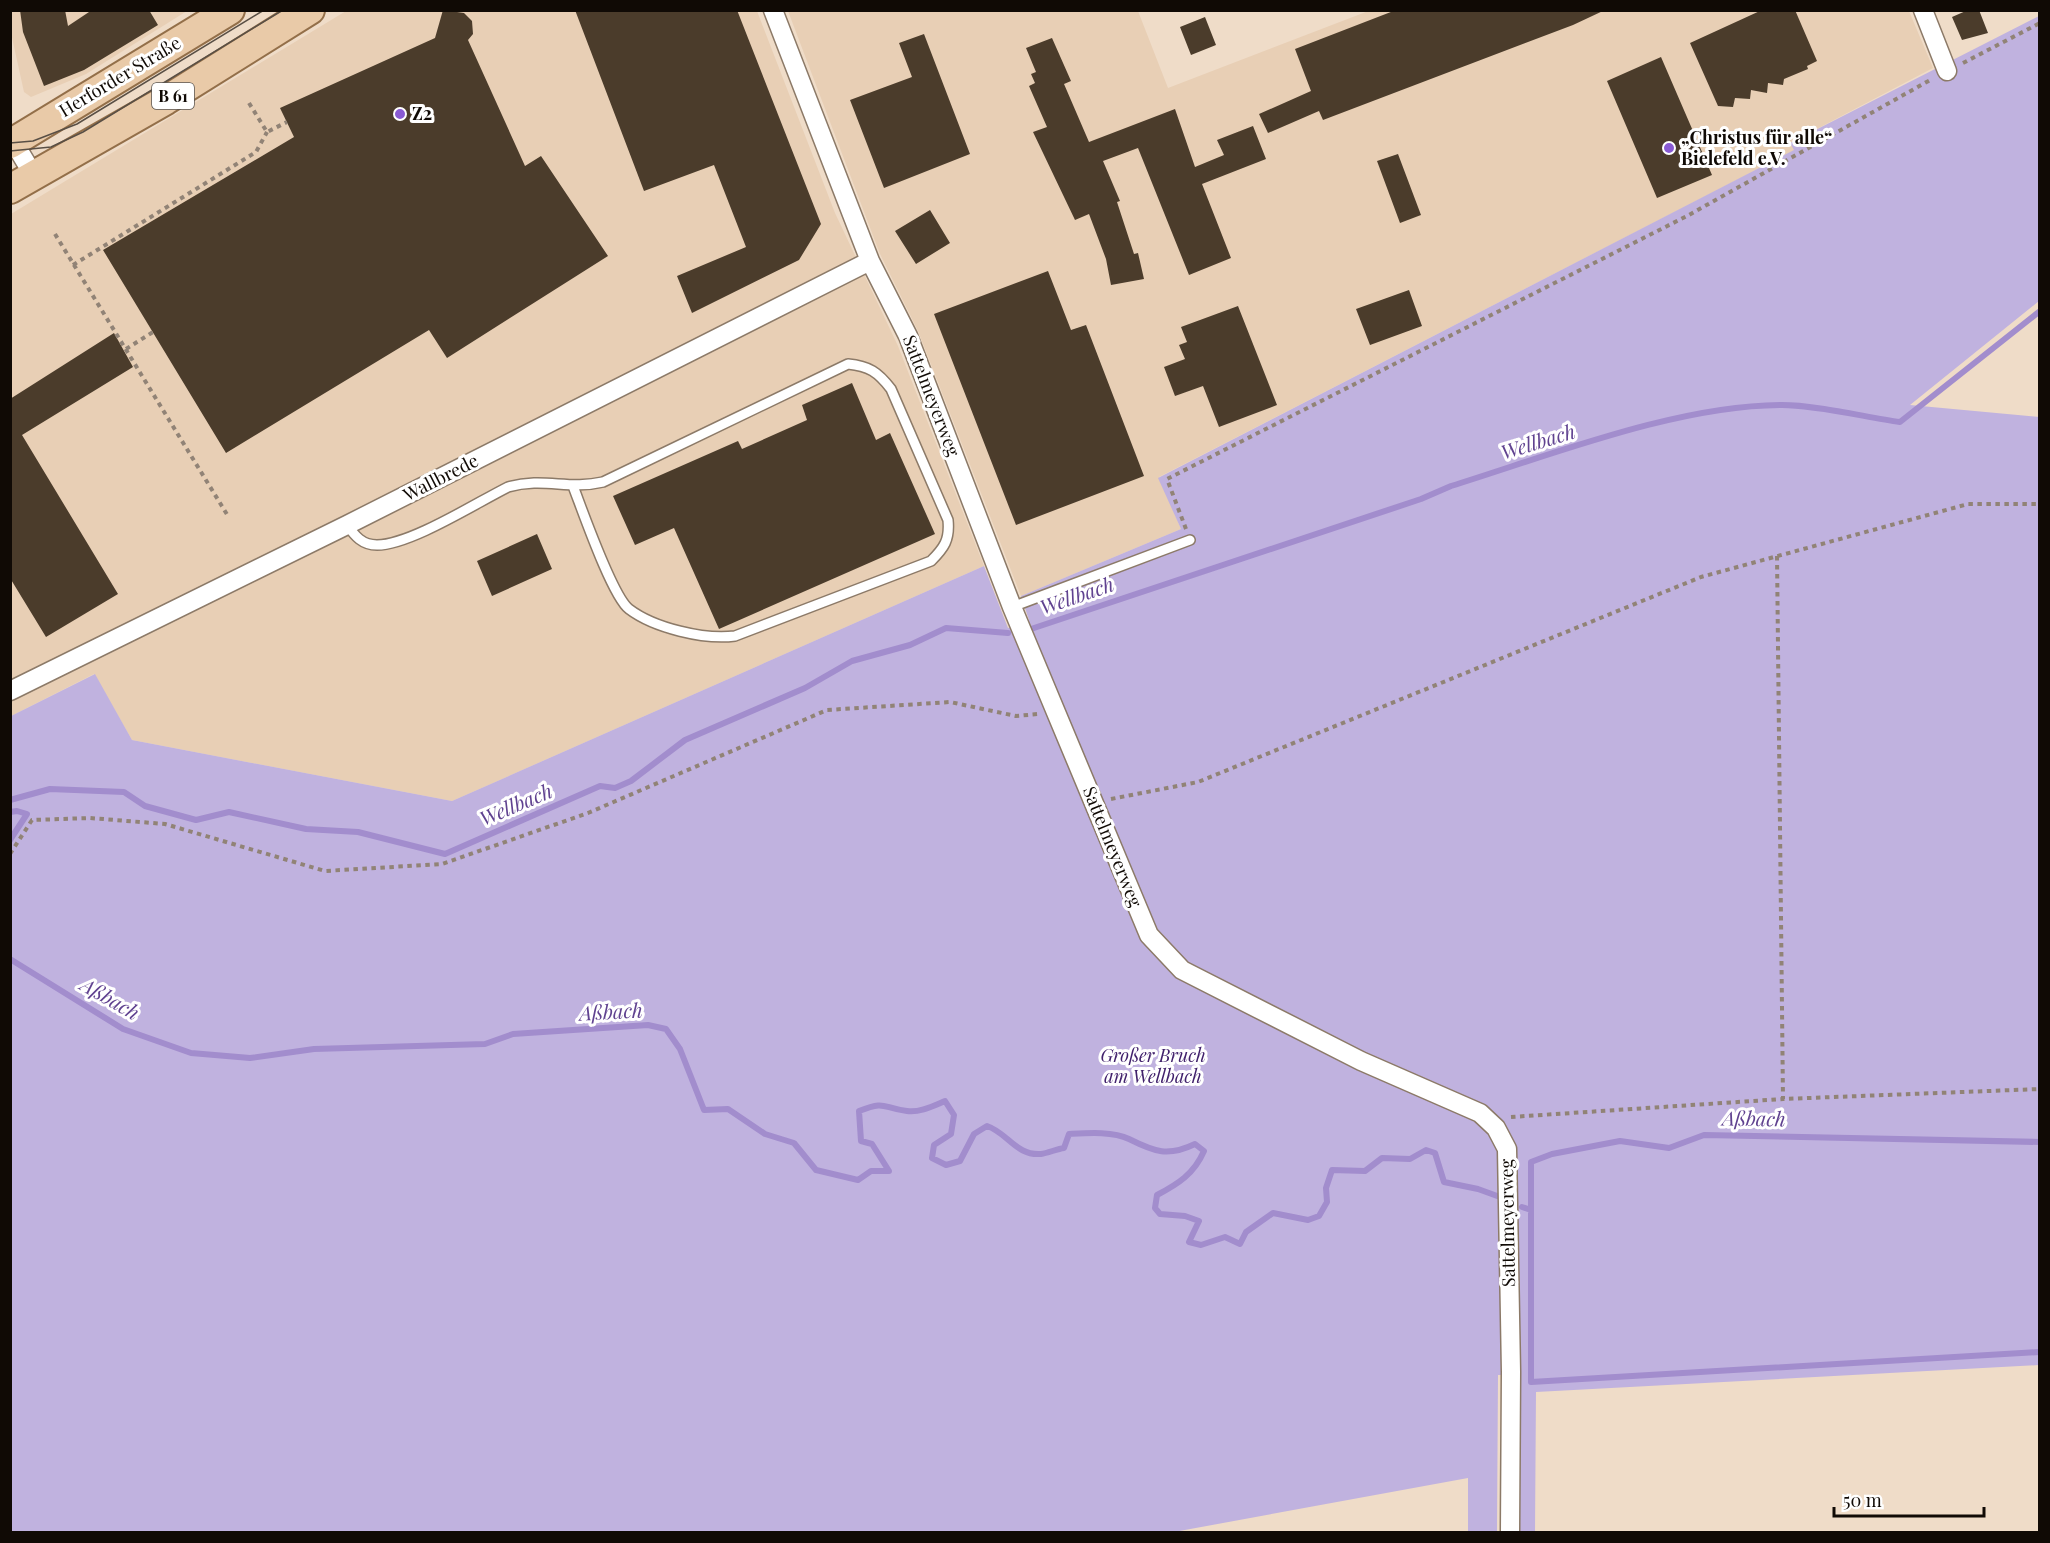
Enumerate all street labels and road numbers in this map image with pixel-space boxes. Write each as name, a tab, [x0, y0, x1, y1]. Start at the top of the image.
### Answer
street label: Herforder Straße	[54, 30, 185, 122]
road number: B 61	[152, 83, 194, 109]
street label: Sattelmeyerweg	[898, 331, 966, 460]
street label: Wallbrede	[398, 448, 482, 507]
street label: Sattelmeyerweg	[1078, 783, 1148, 911]
street label: Sattelmeyerweg	[1494, 1158, 1520, 1287]

